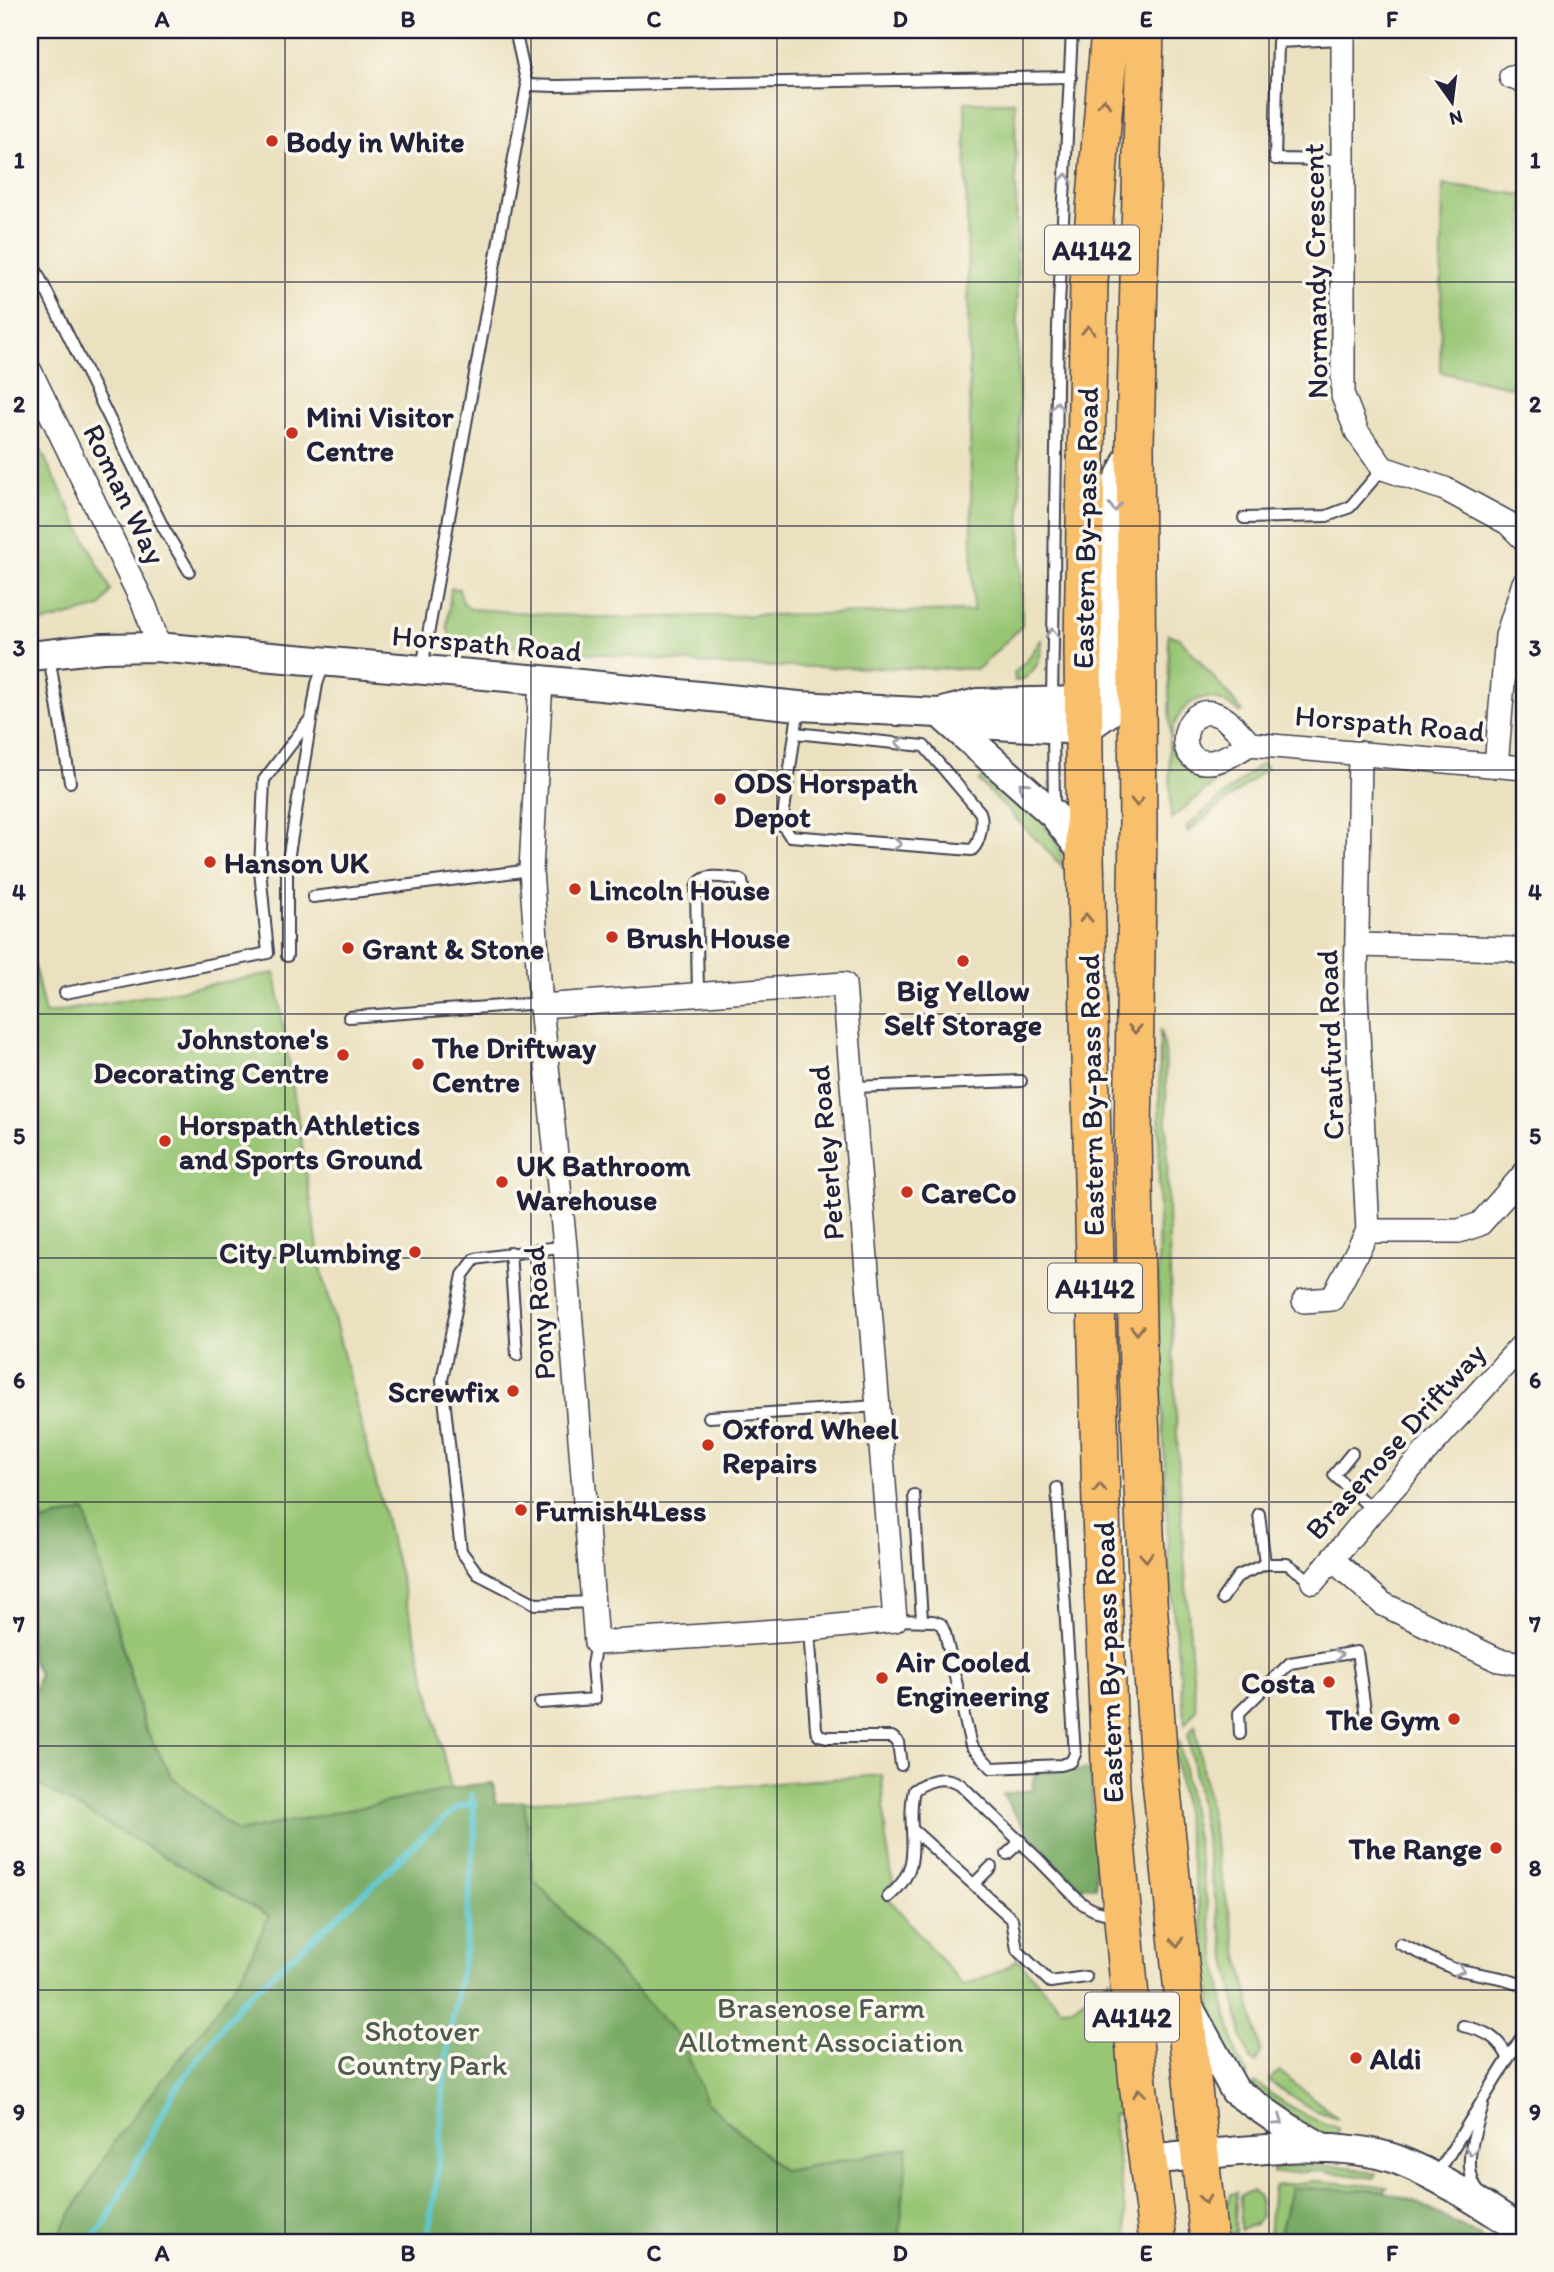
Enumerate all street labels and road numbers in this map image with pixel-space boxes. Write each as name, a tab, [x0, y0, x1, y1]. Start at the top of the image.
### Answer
street label: Normandy Crescent	[1294, 143, 1336, 399]
road number: A4142	[1045, 226, 1139, 274]
street label: Eastern By-pass Road	[1064, 387, 1106, 669]
street label: Roman Way	[75, 418, 175, 570]
street label: Horspath Road	[390, 616, 584, 670]
street label: Horspath Road	[1293, 696, 1487, 750]
street label: Craufurd Road	[1308, 949, 1352, 1141]
street label: Eastern By-pass Road	[1070, 954, 1112, 1236]
street label: Peterley Road	[800, 1064, 852, 1242]
street label: Pony Road	[515, 1244, 563, 1382]
road number: A4142	[1048, 1264, 1142, 1312]
street label: Brasenose Driftway	[1297, 1335, 1493, 1547]
street label: Eastern By-pass Road	[1085, 1520, 1131, 1804]
road number: A4142	[1085, 1993, 1179, 2042]

